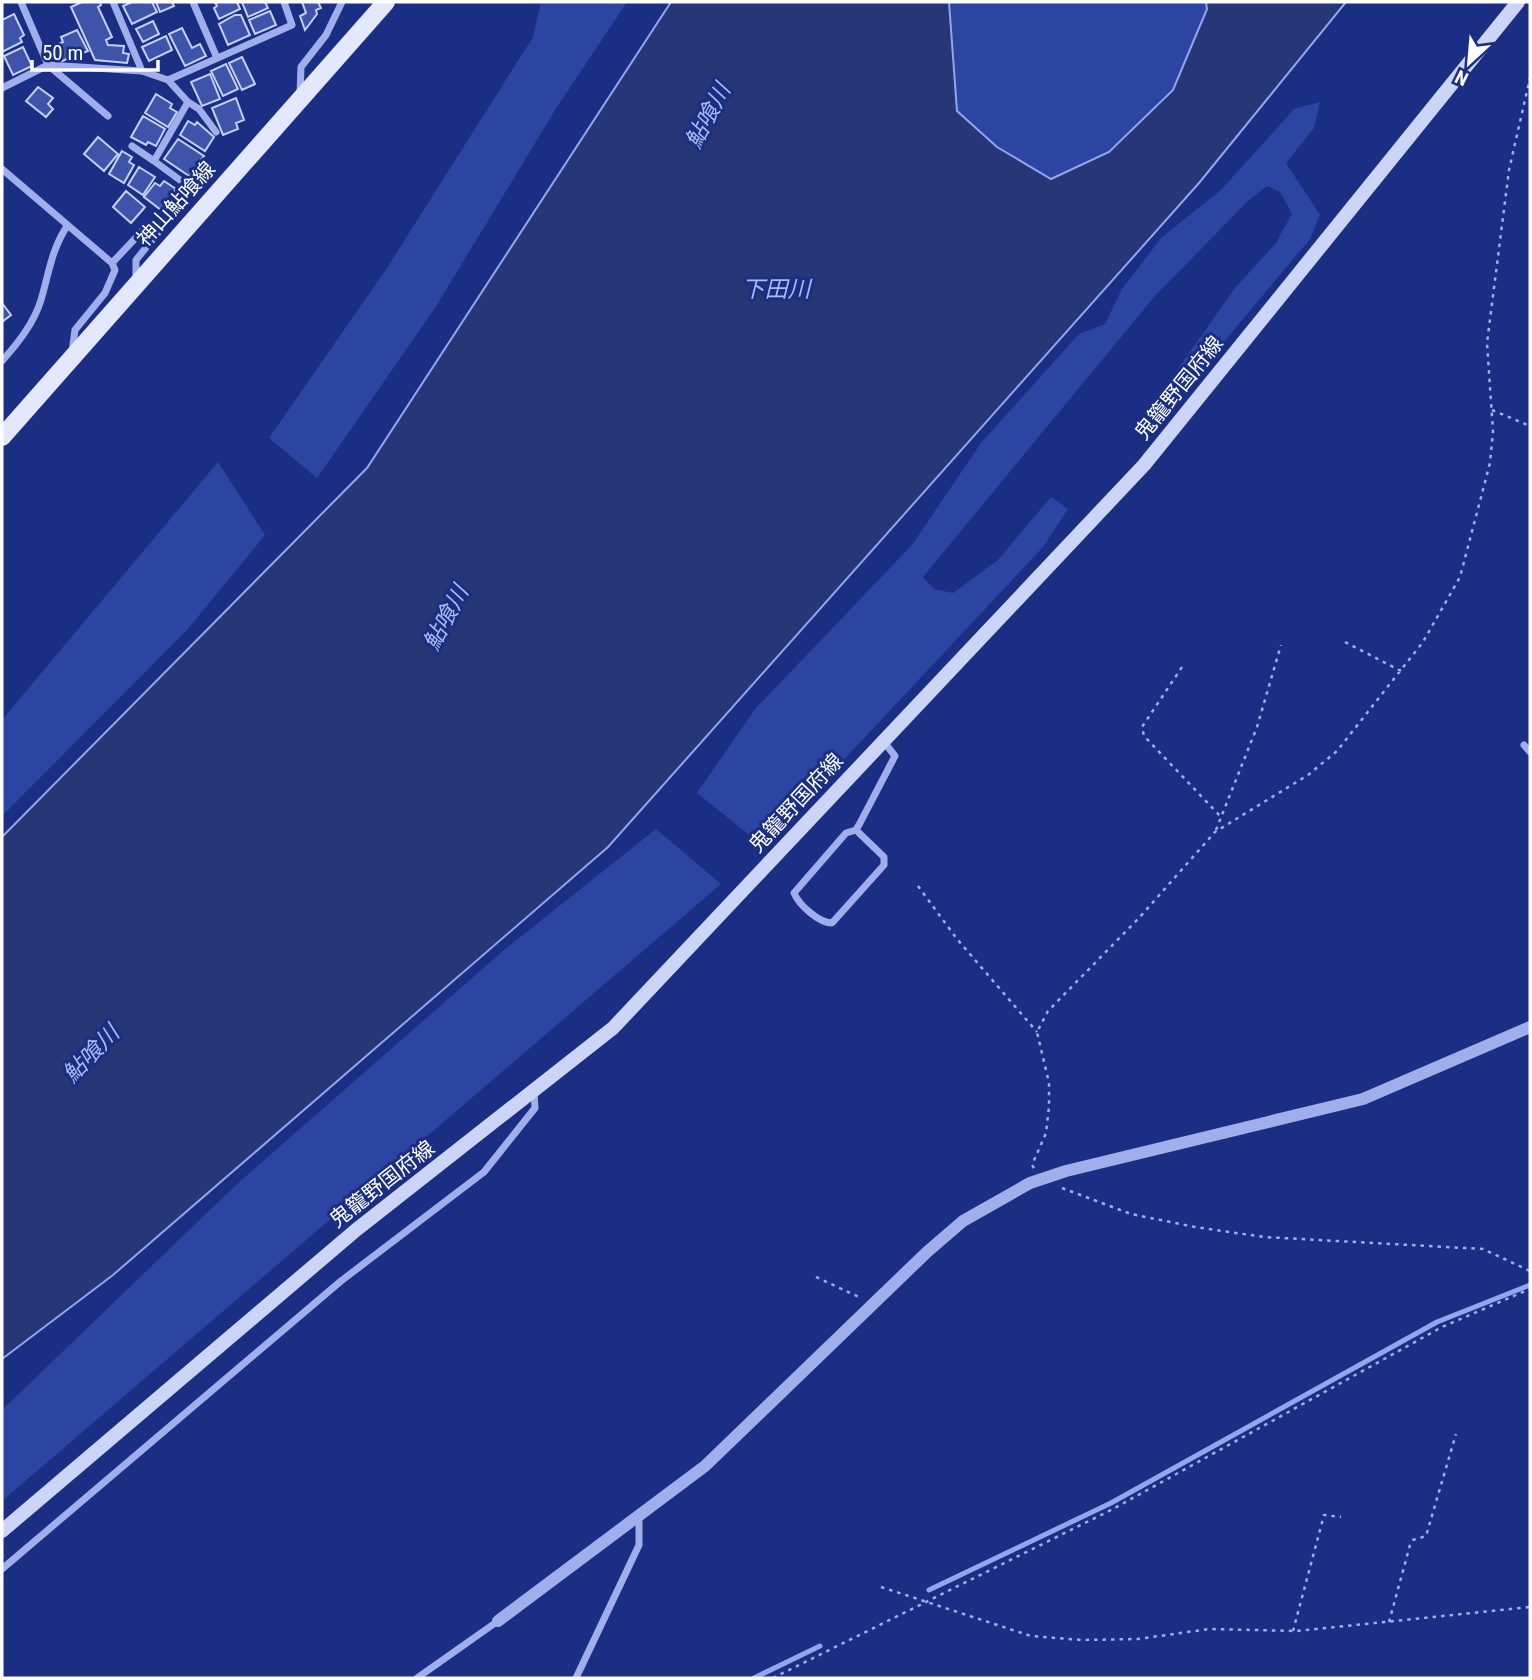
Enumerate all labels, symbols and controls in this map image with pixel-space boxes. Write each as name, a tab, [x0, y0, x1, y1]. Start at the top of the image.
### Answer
scale bar	[32, 28, 158, 72]
north arrow	[1434, 28, 1504, 98]
text: 50 m	[42, 41, 83, 65]
text: N	[1451, 65, 1472, 91]
water label: 鮎喰川	[680, 77, 738, 153]
street label: 神山鮎喰線	[132, 157, 220, 251]
water label: 下田川	[742, 276, 814, 303]
street label: 鬼籠野国府線	[1130, 331, 1228, 445]
water label: 鮎喰川	[418, 579, 476, 655]
street label: 鬼籠野国府線	[744, 749, 848, 857]
water label: 鮎喰川	[57, 1018, 127, 1088]
street label: 鬼籠野国府線	[325, 1136, 439, 1232]

